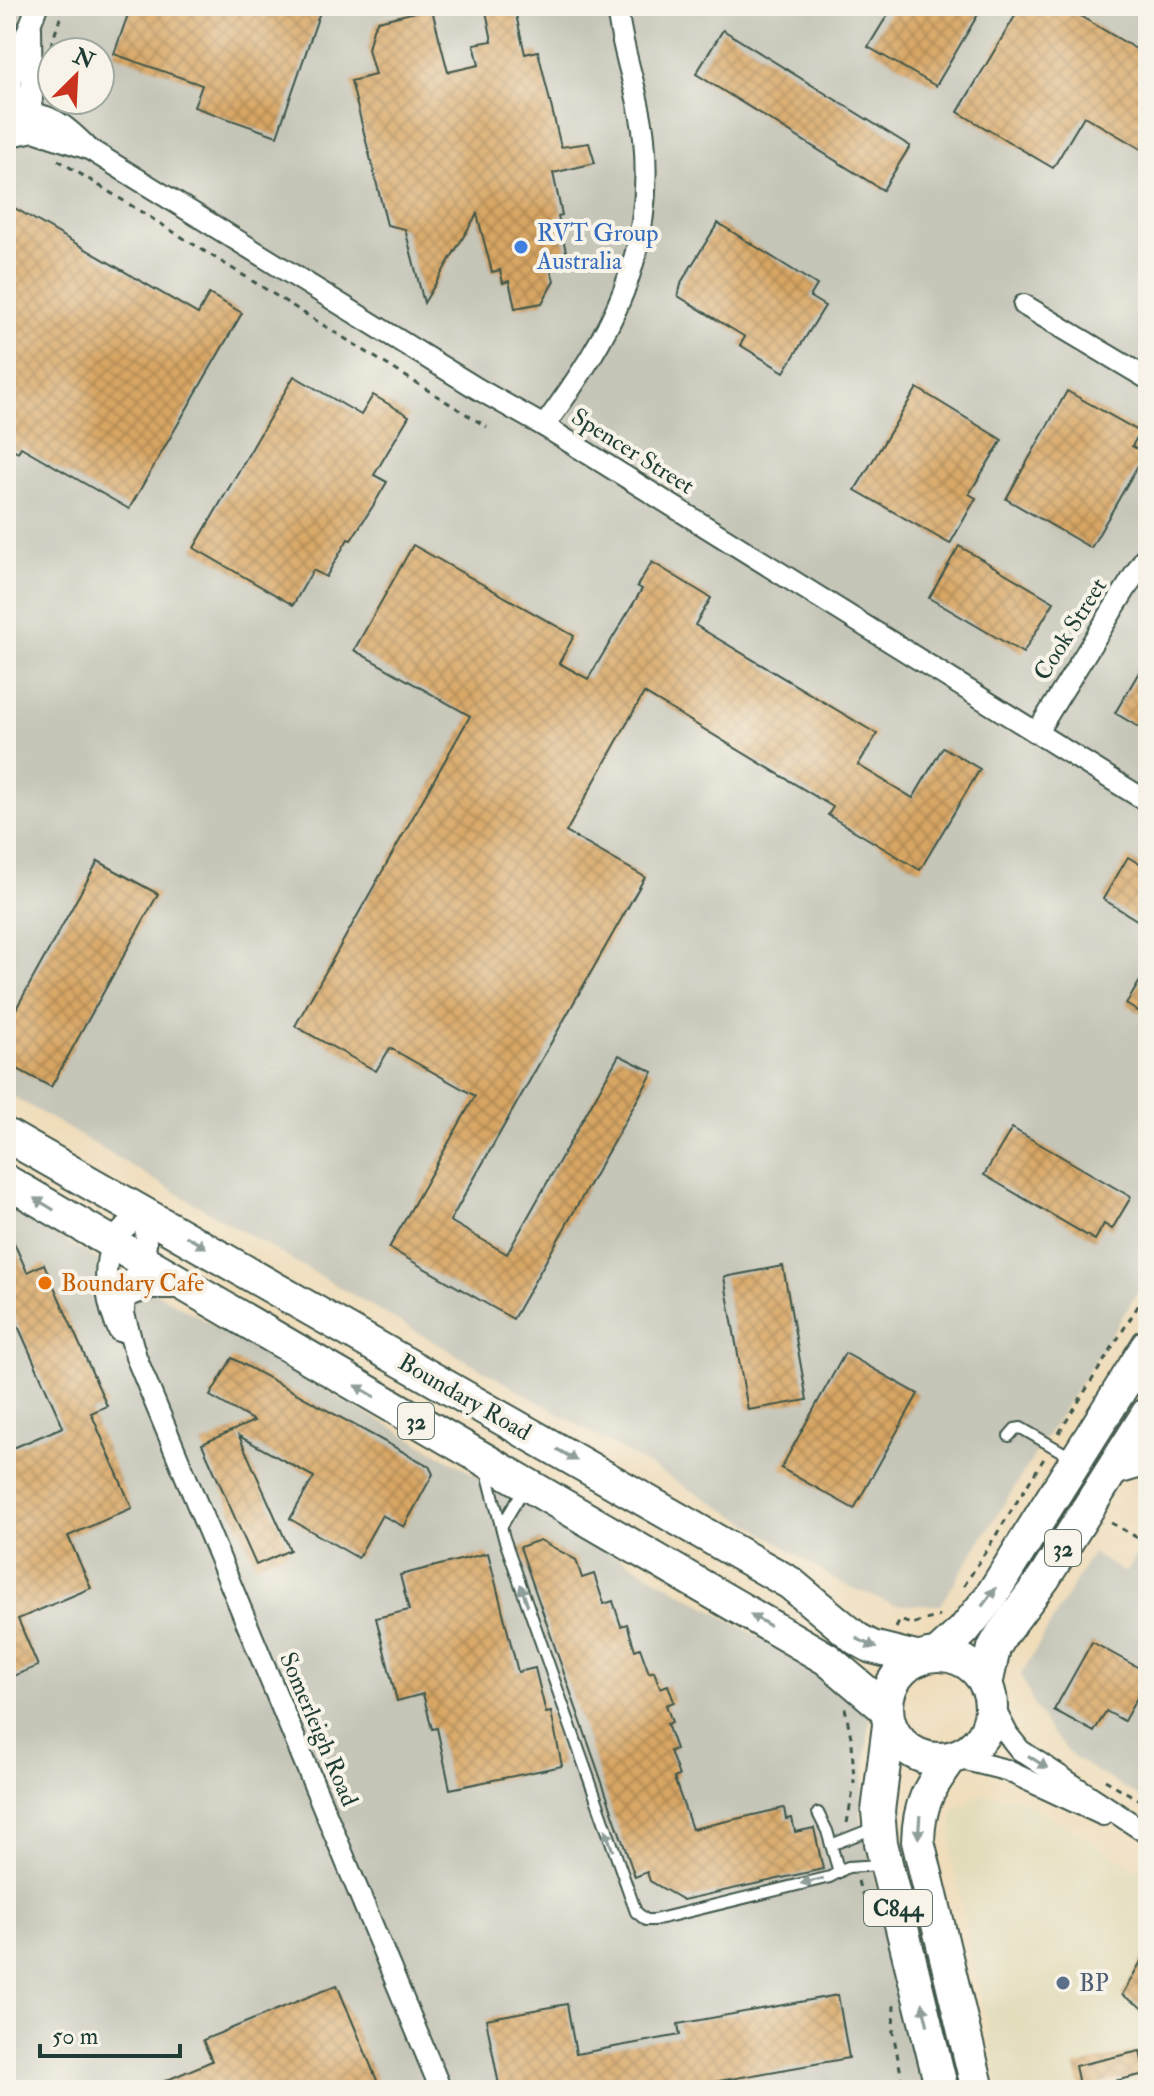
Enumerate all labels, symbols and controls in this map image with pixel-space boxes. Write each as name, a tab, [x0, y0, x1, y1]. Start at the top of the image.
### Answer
north arrow	[36, 36, 116, 116]
text: N	[68, 41, 99, 76]
place label: RVT Group Australia	[536, 218, 658, 277]
marker: RVT Group Australia	[512, 238, 530, 256]
street label: Spencer Street	[565, 401, 700, 502]
street label: Cook Street	[1027, 572, 1114, 686]
one-way arrow	[33, 1197, 55, 1211]
one-way arrow	[185, 1235, 207, 1249]
place label: Boundary Cafe	[61, 1268, 204, 1299]
marker: Boundary Cafe	[36, 1274, 54, 1292]
street label: Boundary Road	[393, 1347, 537, 1448]
one-way arrow	[354, 1384, 376, 1398]
road number: 32	[398, 1403, 434, 1439]
one-way arrow	[556, 1448, 578, 1462]
road number: 32	[1045, 1530, 1081, 1566]
one-way arrow	[517, 1582, 529, 1606]
one-way arrow	[981, 1587, 997, 1607]
one-way arrow	[749, 1613, 771, 1627]
one-way arrow	[854, 1636, 877, 1649]
street label: Somerleigh Road	[272, 1647, 365, 1811]
one-way arrow	[1027, 1754, 1049, 1768]
one-way arrow	[912, 1815, 925, 1840]
one-way arrow	[602, 1828, 615, 1852]
one-way arrow	[799, 1876, 824, 1888]
road number: C844	[864, 1890, 932, 1926]
place label: BP	[1079, 1968, 1109, 1999]
marker: BP	[1054, 1974, 1072, 1992]
one-way arrow	[918, 2001, 931, 2026]
scale bar	[40, 2008, 180, 2058]
text: 50 m	[52, 2021, 99, 2052]

